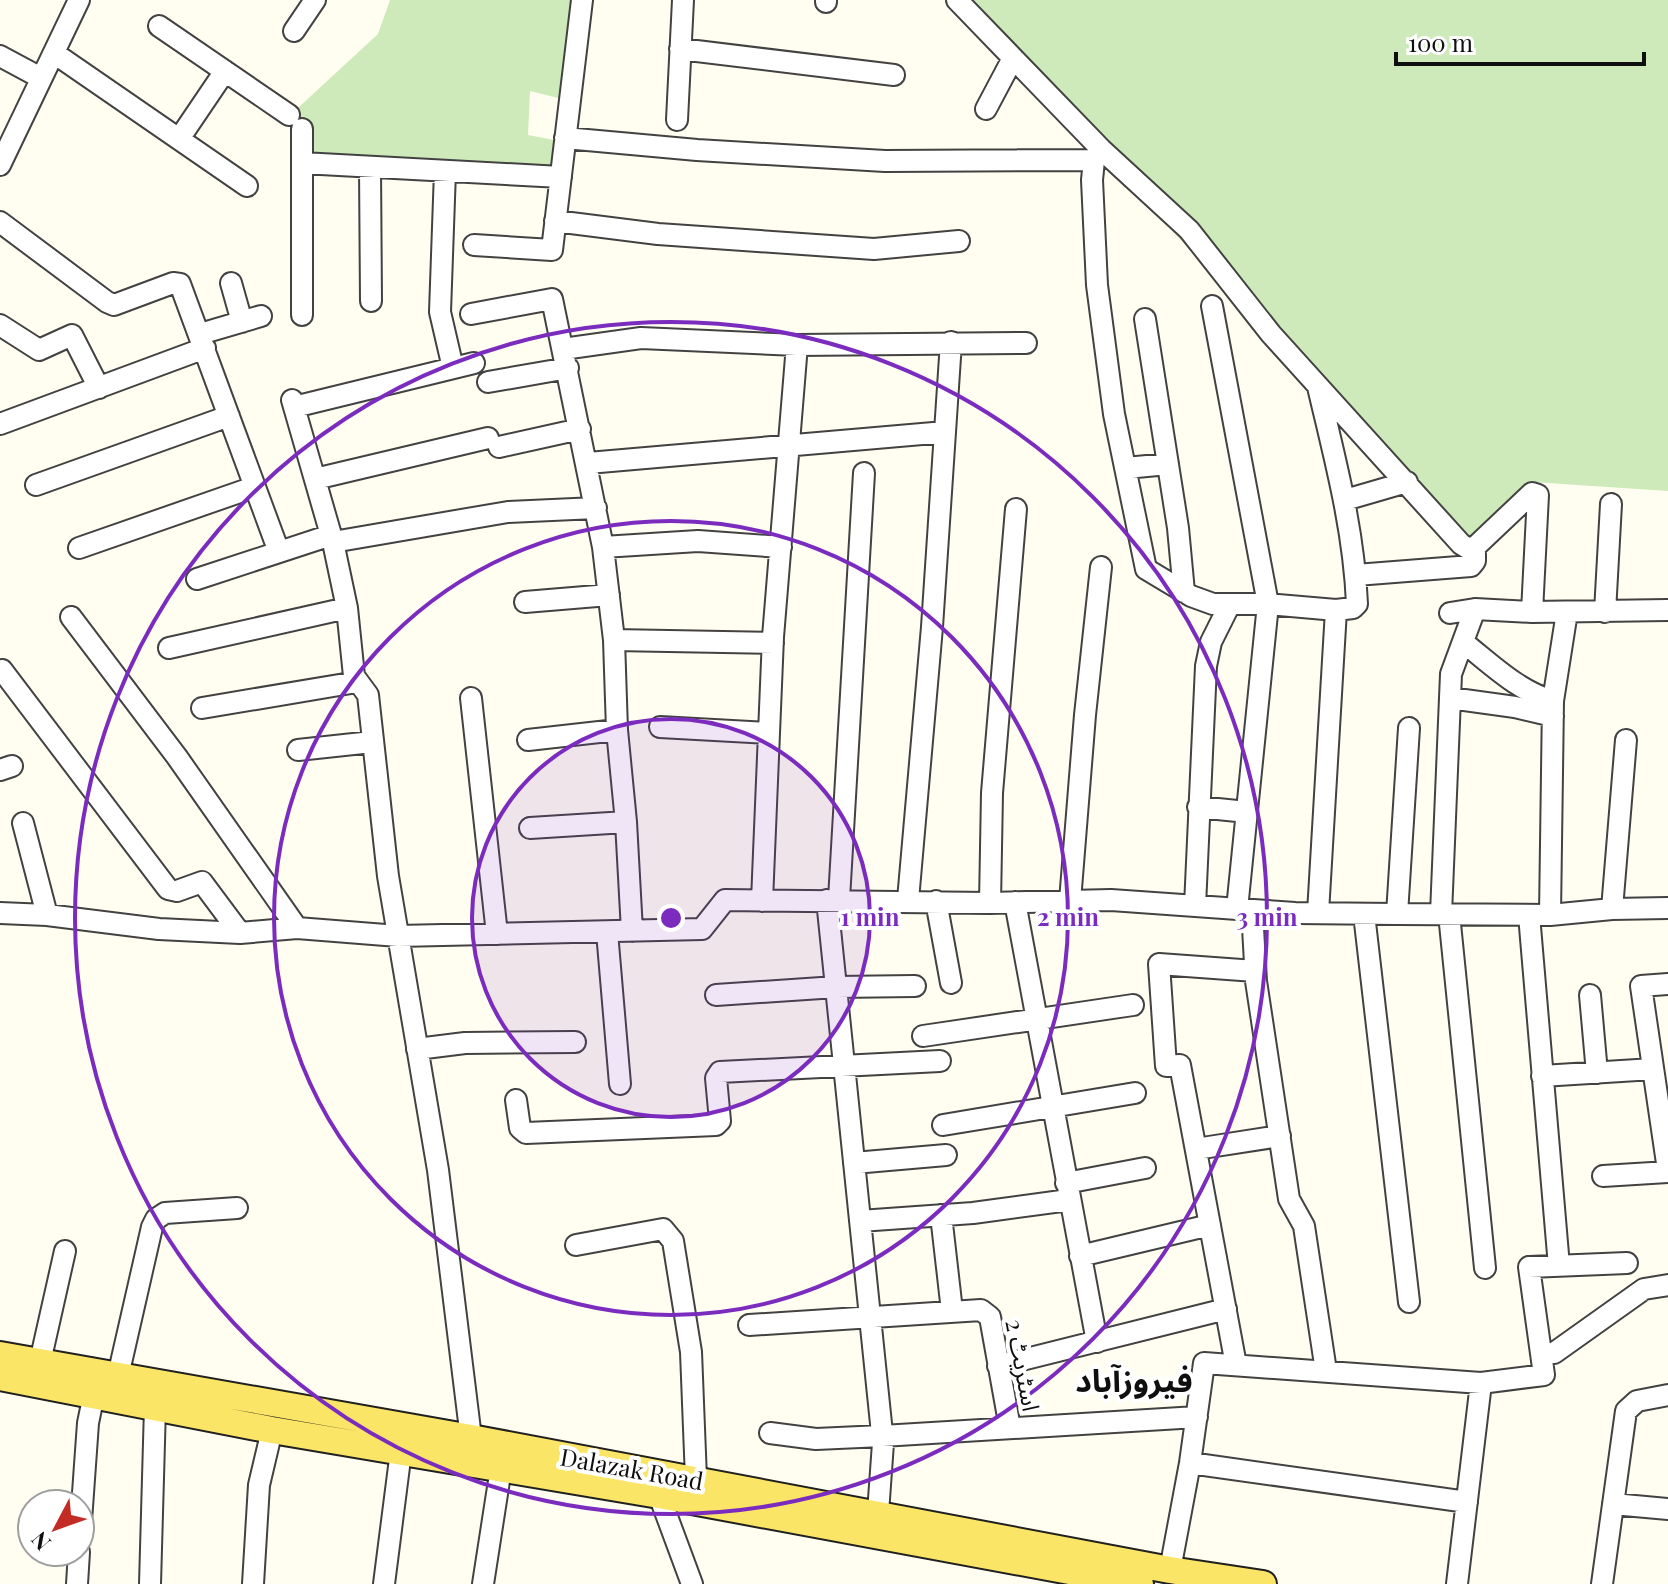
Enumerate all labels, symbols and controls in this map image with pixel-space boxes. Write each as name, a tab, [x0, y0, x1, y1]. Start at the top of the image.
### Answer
scale bar	[1396, 16, 1644, 66]
text: 100 m	[1408, 26, 1473, 58]
text: 1 min	[841, 900, 900, 932]
text: 2 min	[1037, 900, 1099, 932]
text: 3 min	[1236, 900, 1298, 932]
centre of rings	[657, 904, 685, 932]
street label: اسٹریٹ 2	[999, 1316, 1049, 1414]
district label: فیروزآباد	[1075, 1357, 1193, 1400]
street label: Dalazak Road	[558, 1440, 706, 1496]
north arrow	[16, 1488, 96, 1568]
text: N	[24, 1526, 57, 1558]

